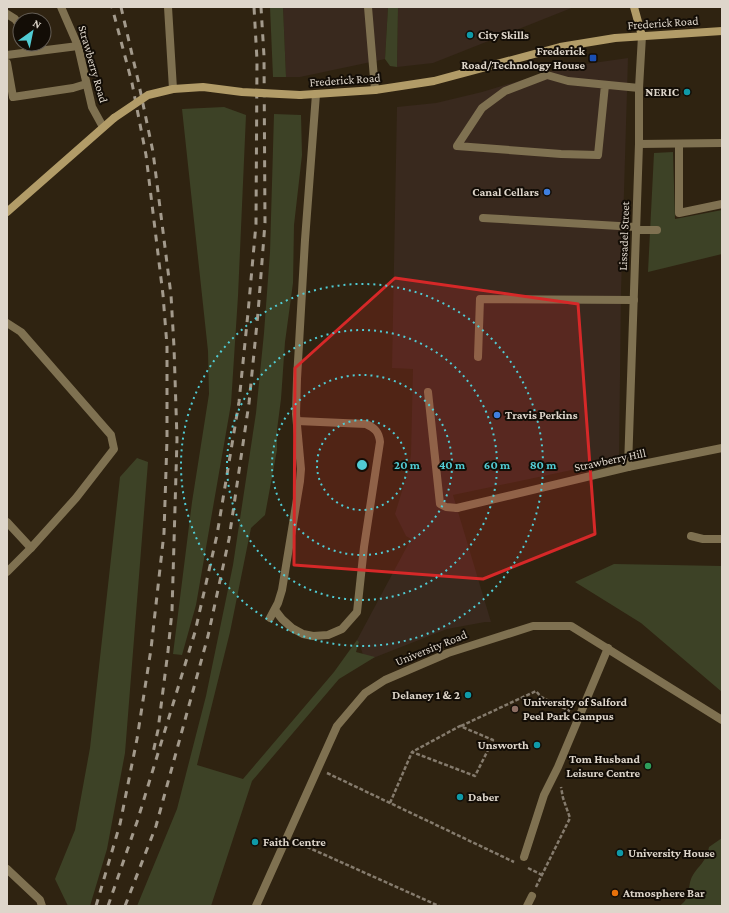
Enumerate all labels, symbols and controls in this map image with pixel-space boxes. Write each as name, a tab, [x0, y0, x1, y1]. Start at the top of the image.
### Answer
north arrow	[12, 12, 52, 52]
street label: Frederick Road	[627, 13, 700, 32]
text: N	[31, 17, 44, 31]
street label: Strawberry Road	[75, 24, 111, 105]
place label: City Skills	[478, 28, 529, 42]
marker: City Skills	[465, 30, 475, 40]
place label: Frederick Road/Technology House	[461, 44, 585, 72]
marker: Frederick Road/Technology House	[588, 53, 598, 63]
street label: Frederick Road	[309, 70, 382, 89]
place label: NERIC	[645, 85, 680, 99]
marker: NERIC	[682, 87, 692, 97]
place label: Canal Cellars	[472, 185, 539, 199]
marker: Canal Cellars	[542, 187, 552, 197]
street label: Lissadel Street	[616, 200, 632, 271]
place label: Travis Perkins	[505, 408, 578, 422]
marker: Travis Perkins	[492, 410, 502, 420]
street label: Strawberry Hill	[573, 446, 647, 474]
centre of rings	[355, 458, 369, 472]
text: 20 m	[394, 458, 421, 472]
text: 40 m	[439, 458, 466, 472]
text: 60 m	[484, 458, 511, 472]
text: 80 m	[530, 458, 557, 472]
street label: University Road	[393, 627, 470, 669]
place label: Delaney 1 & 2	[392, 688, 460, 702]
marker: Delaney 1 & 2	[463, 690, 473, 700]
place label: University of Salford Peel Park Campus	[523, 695, 627, 723]
marker: University of Salford Peel Park Campus	[510, 704, 520, 714]
place label: Unsworth	[477, 738, 529, 752]
marker: Unsworth	[532, 740, 542, 750]
place label: Tom Husband Leisure Centre	[566, 752, 640, 780]
marker: Tom Husband Leisure Centre	[643, 761, 653, 771]
place label: Daber	[468, 790, 499, 804]
marker: Daber	[455, 792, 465, 802]
place label: Faith Centre	[263, 835, 326, 849]
marker: Faith Centre	[250, 837, 260, 847]
place label: University House	[628, 846, 715, 860]
marker: University House	[615, 848, 625, 858]
place label: Atmosphere Bar	[622, 886, 705, 900]
marker: Atmosphere Bar	[610, 888, 620, 898]

